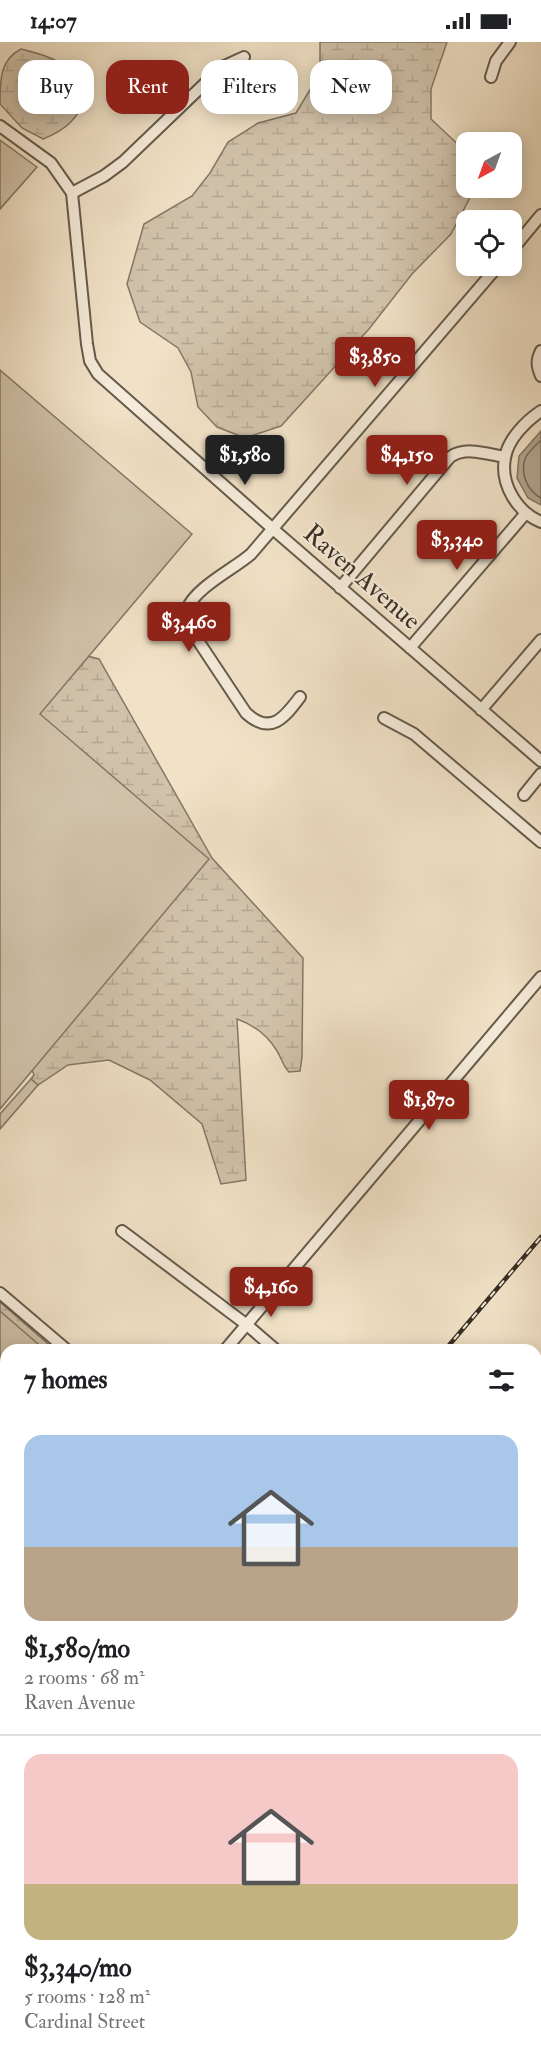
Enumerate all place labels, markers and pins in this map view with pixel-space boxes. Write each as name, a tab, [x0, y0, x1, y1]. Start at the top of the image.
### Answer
pin: $3,850	[326, 337, 424, 388]
pin: $1,580	[196, 435, 294, 486]
pin: $4,150	[358, 435, 456, 486]
pin: $3,340	[408, 520, 506, 571]
pin: $3,460	[140, 602, 238, 653]
pin: $1,870	[380, 1080, 478, 1131]
pin: $4,160	[222, 1267, 320, 1318]

